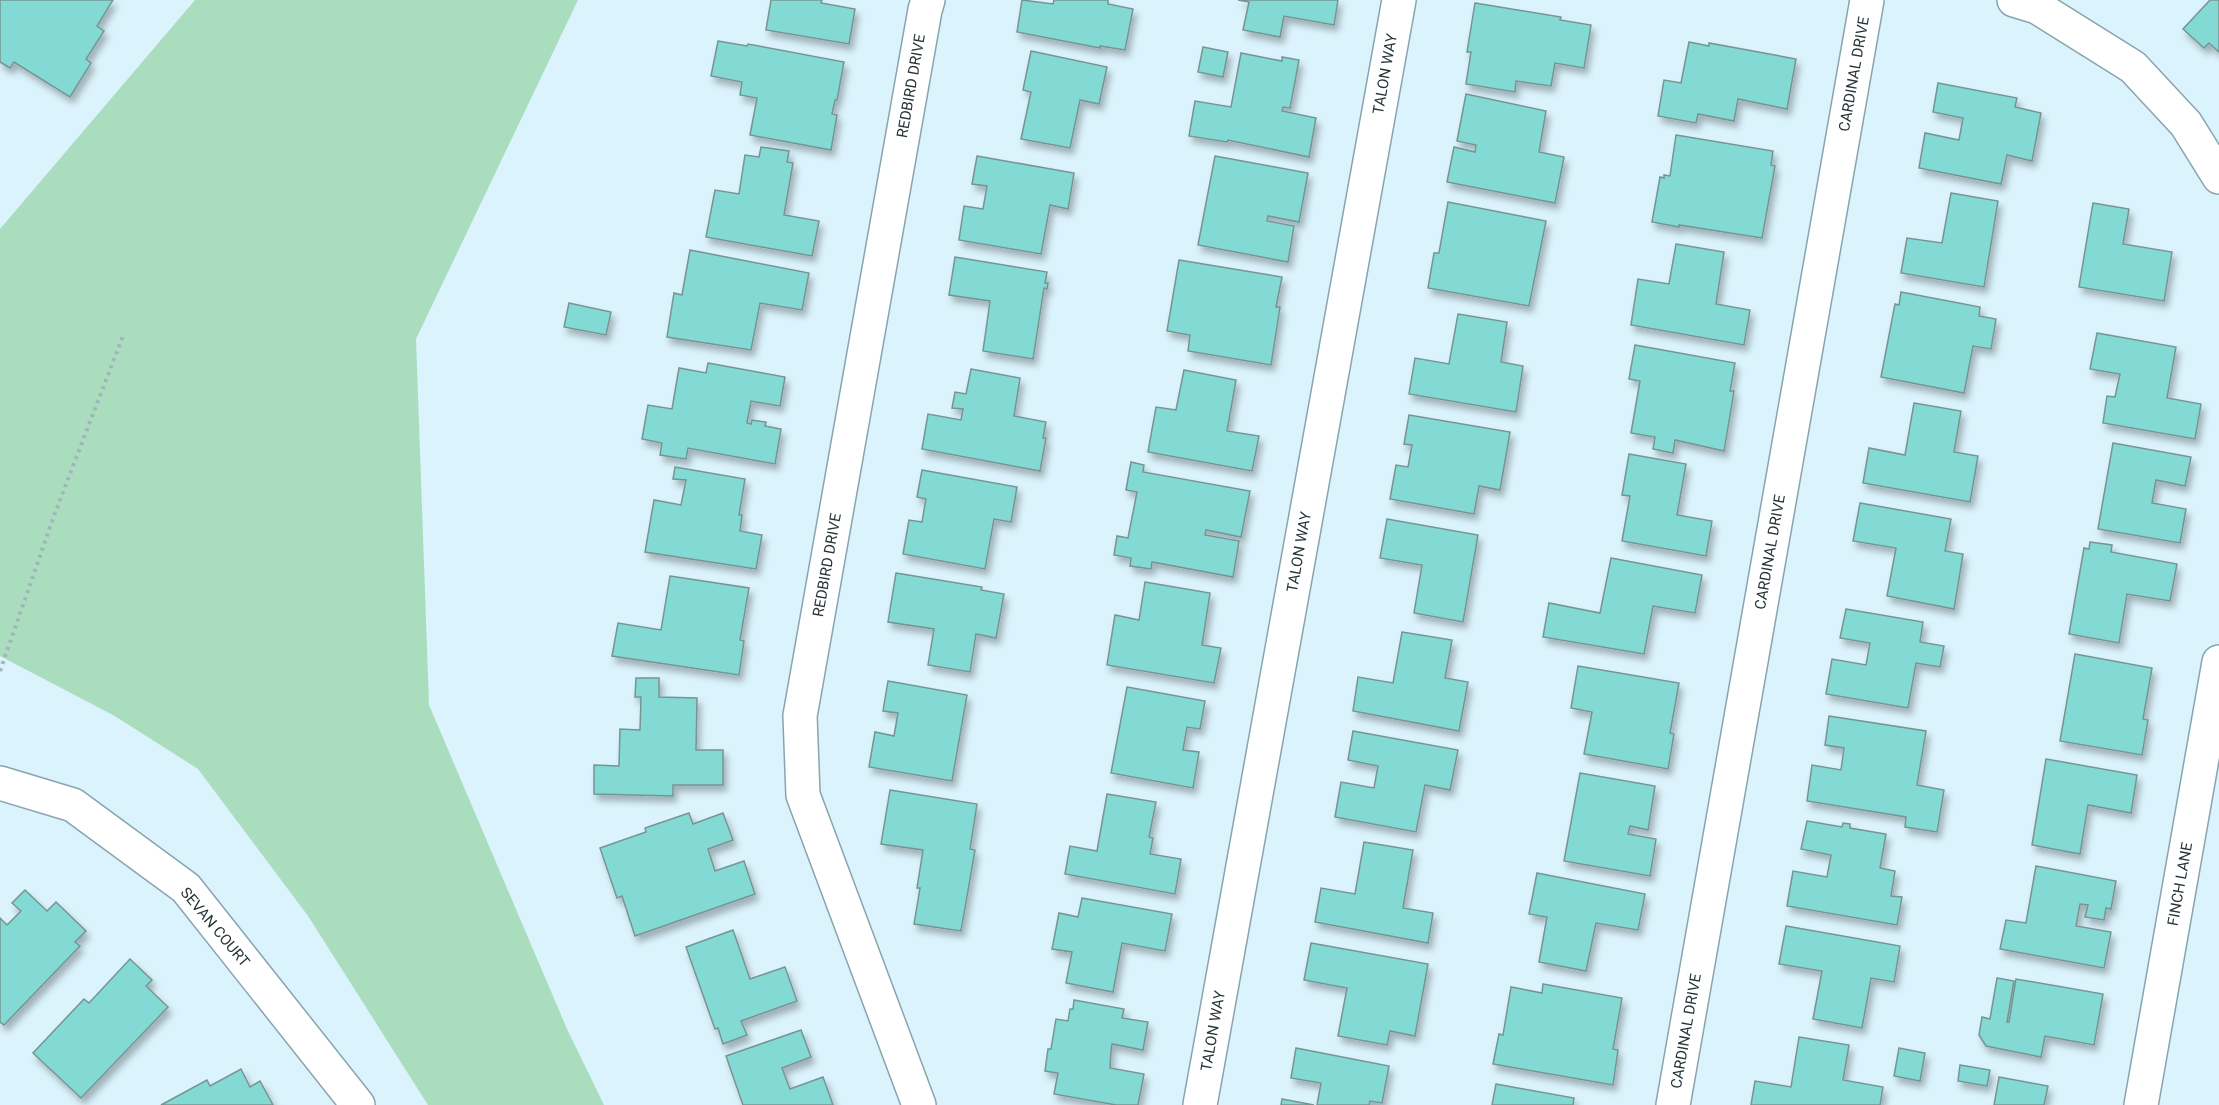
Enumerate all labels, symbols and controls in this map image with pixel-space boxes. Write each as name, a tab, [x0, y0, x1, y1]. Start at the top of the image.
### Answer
street label: CARDINAL DRIVE	[1835, 15, 1873, 133]
street label: REDBIRD DRIVE	[893, 32, 929, 139]
street label: TALON WAY	[1369, 32, 1401, 116]
street label: CARDINAL DRIVE	[1751, 493, 1789, 611]
street label: TALON WAY	[1283, 510, 1315, 594]
street label: REDBIRD DRIVE	[809, 511, 845, 618]
street label: FINCH LANE	[2164, 840, 2196, 927]
street label: SEVAN COURT	[177, 884, 253, 970]
street label: CARDINAL DRIVE	[1667, 972, 1705, 1090]
street label: TALON WAY	[1197, 989, 1229, 1073]

